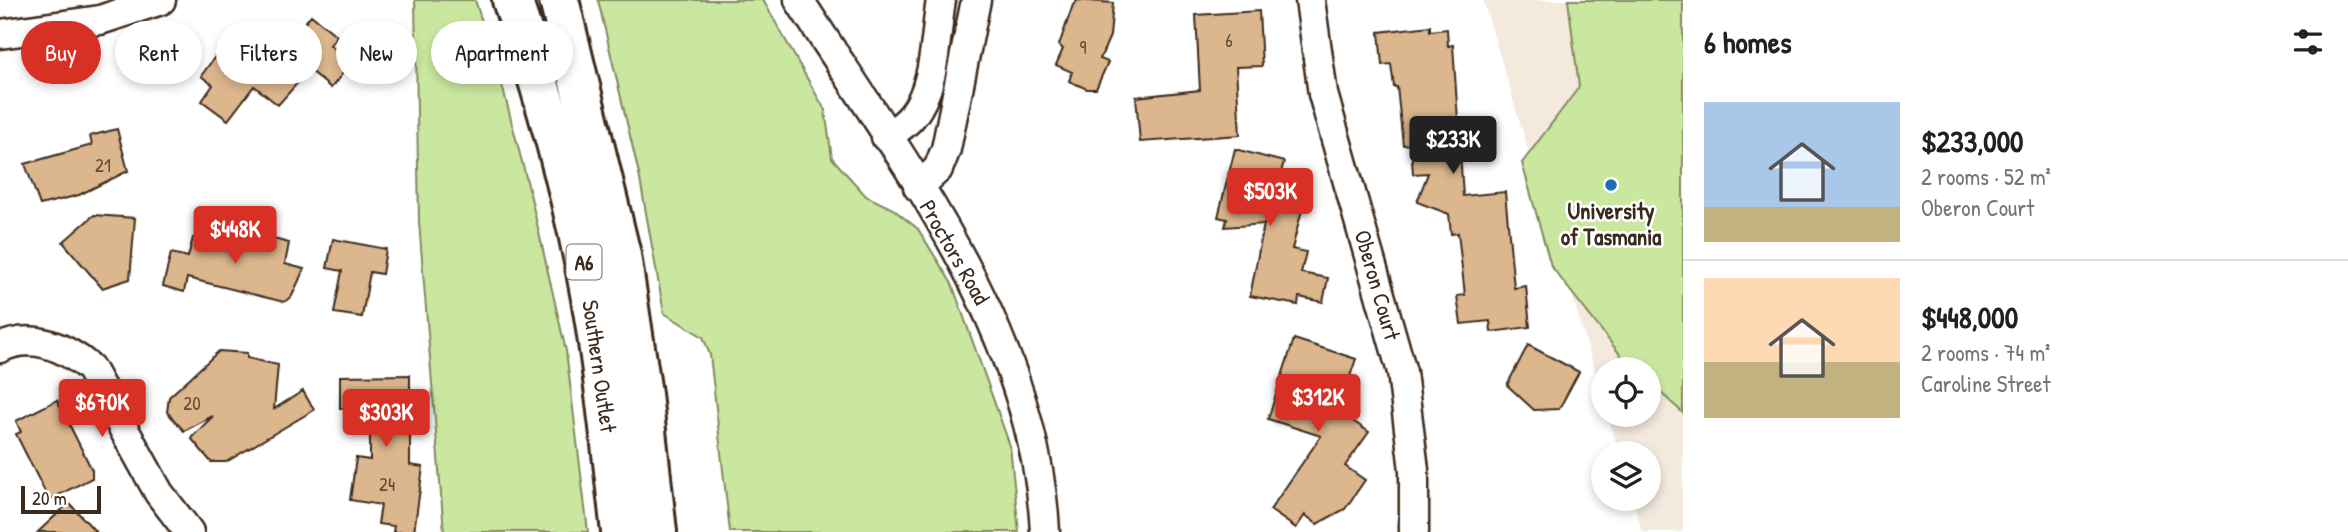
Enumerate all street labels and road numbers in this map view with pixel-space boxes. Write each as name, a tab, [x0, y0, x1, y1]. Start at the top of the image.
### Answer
street label: Proctors Road	[913, 194, 997, 310]
street label: Oberon Court	[1348, 226, 1409, 345]
road number: A6	[566, 244, 602, 280]
street label: Southern Outlet	[575, 298, 625, 435]

